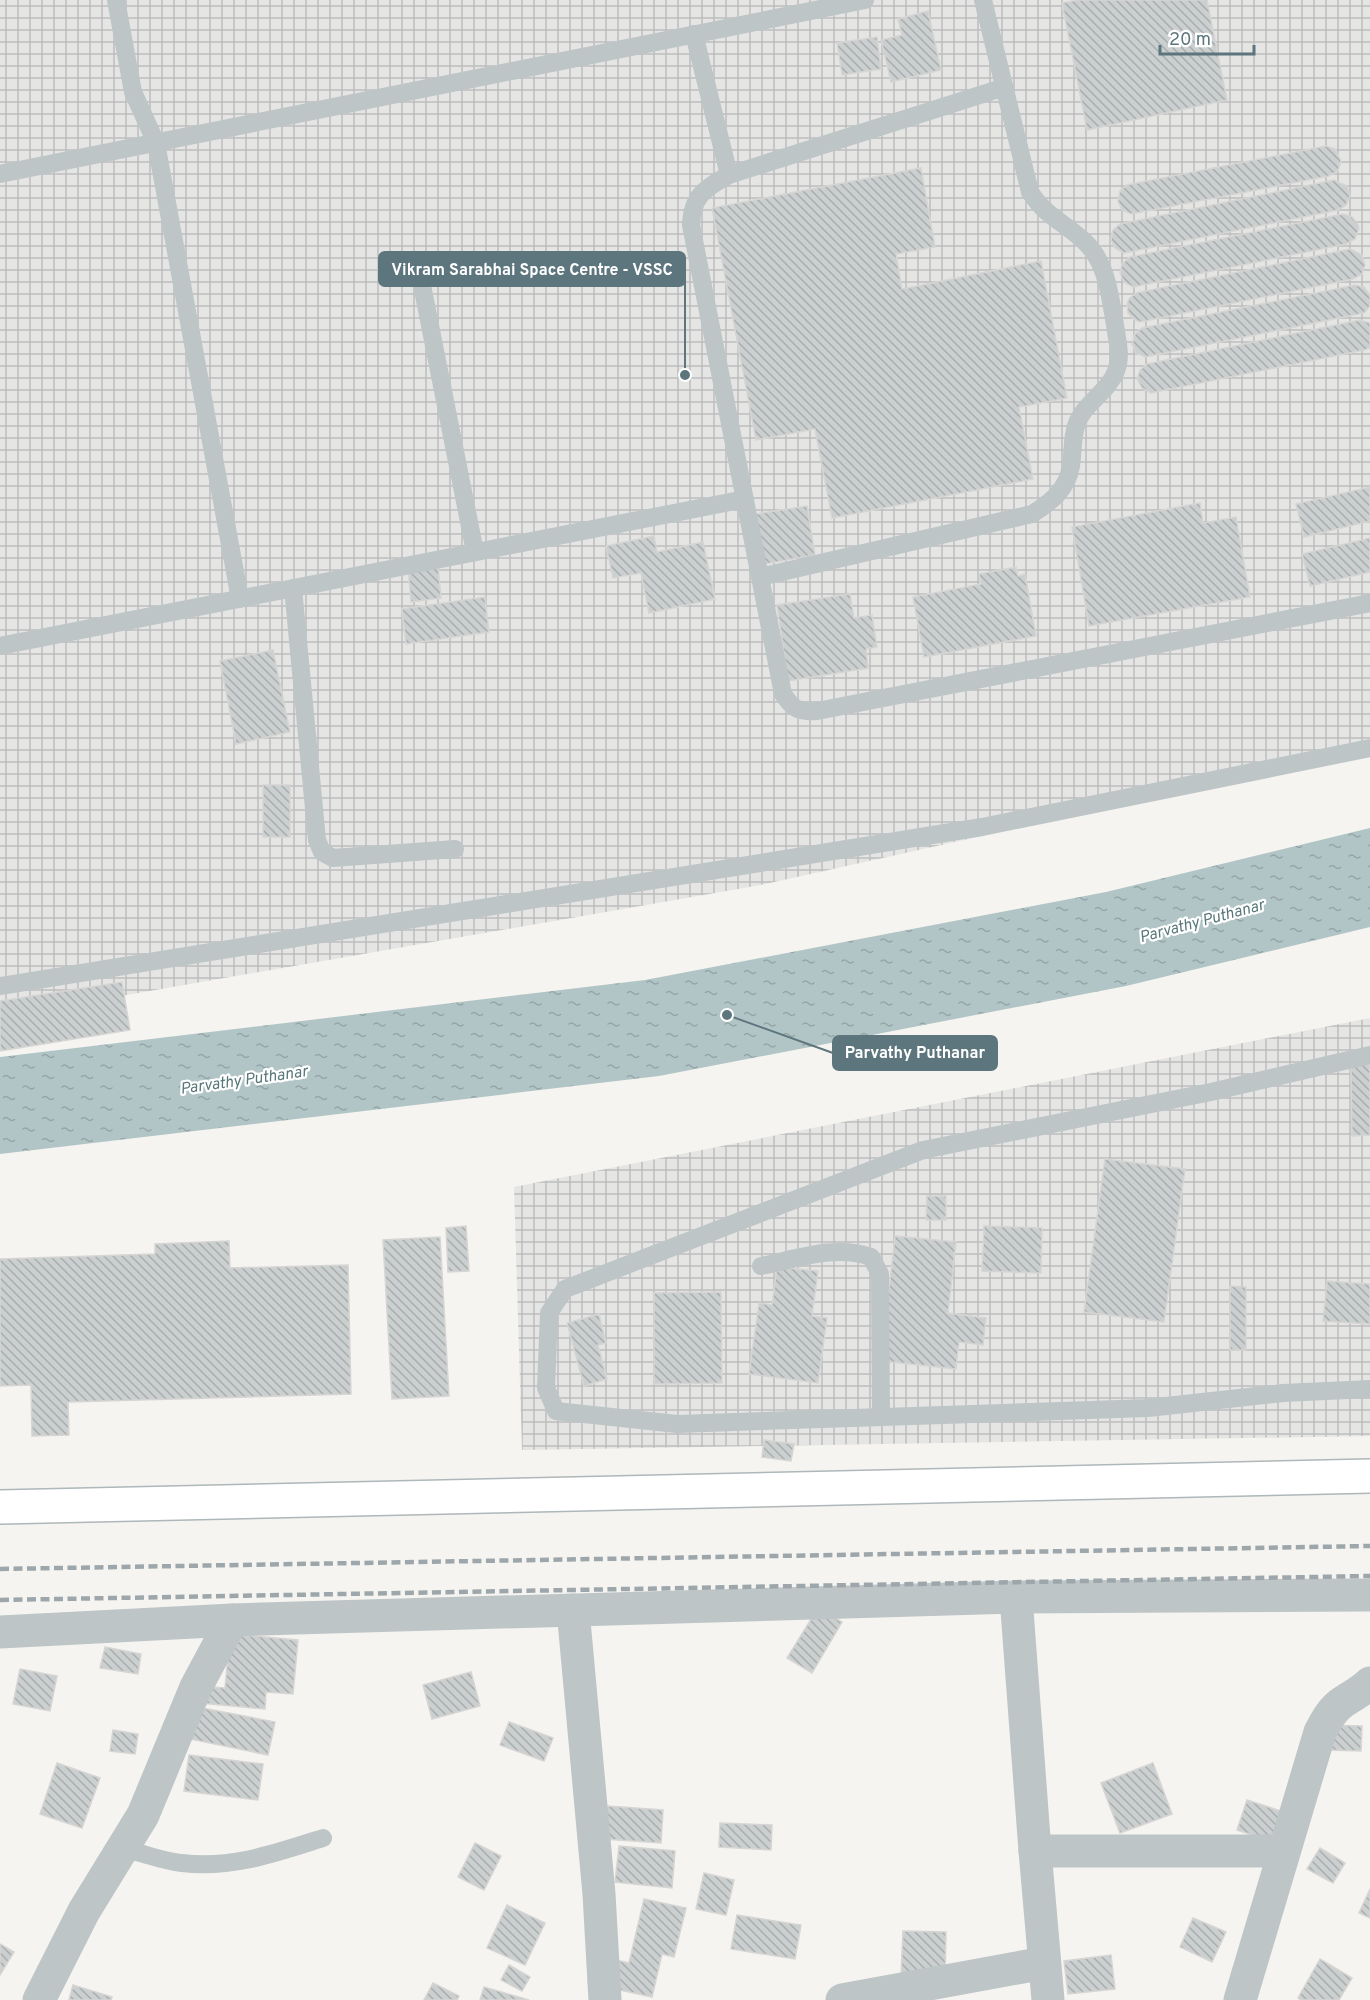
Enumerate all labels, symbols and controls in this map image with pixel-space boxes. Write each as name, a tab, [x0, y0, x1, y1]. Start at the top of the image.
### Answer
scale bar	[1160, 18, 1254, 56]
text: 20 m	[1169, 29, 1211, 52]
callout: Vikram Sarabhai Space Centre - VSSC	[379, 252, 685, 286]
text: Vikram Sarabhai Space Centre - VSSC	[391, 261, 673, 281]
water label: Parvathy Puthanar	[1137, 895, 1268, 948]
callout: Parvathy Puthanar	[833, 1036, 997, 1070]
text: Parvathy Puthanar	[845, 1044, 986, 1064]
water label: Parvathy Puthanar	[179, 1062, 311, 1100]

